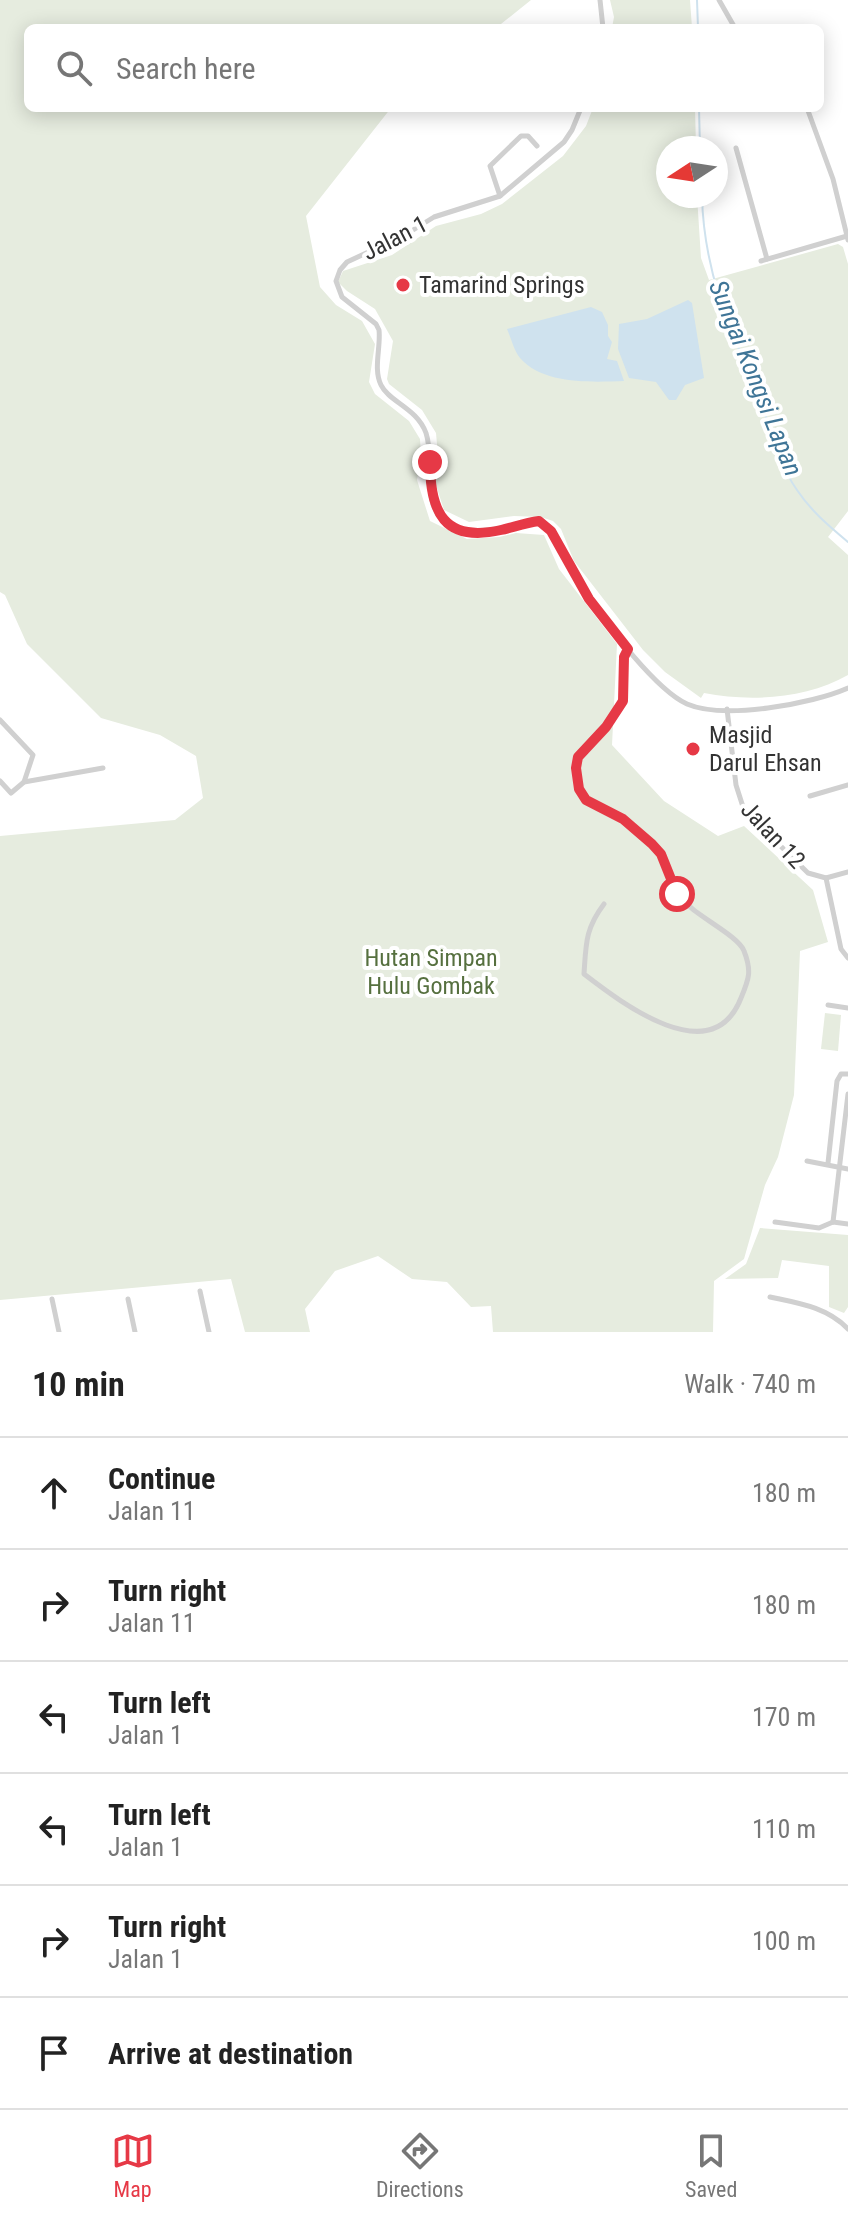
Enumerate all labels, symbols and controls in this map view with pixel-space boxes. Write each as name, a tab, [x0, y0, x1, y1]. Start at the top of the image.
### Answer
search box	[24, 24, 824, 112]
icon: search	[52, 46, 96, 90]
text: Search here	[116, 51, 256, 86]
north arrow	[656, 136, 728, 208]
street label: Jalan 1	[358, 210, 432, 266]
place label: Tamarind Springs	[419, 271, 585, 299]
marker: Tamarind Springs	[394, 276, 412, 294]
water label: Sungai Kongsi Lapan	[703, 276, 809, 480]
route end	[412, 444, 448, 480]
place label: Masjid Darul Ehsan	[709, 721, 822, 777]
marker: Masjid Darul Ehsan	[684, 740, 702, 758]
street label: Jalan 12	[735, 796, 811, 874]
route start	[659, 876, 695, 912]
park label: Hutan Simpan Hulu Gombak	[364, 944, 498, 1000]
text: 10 min	[32, 1364, 125, 1404]
text: Walk · 740 m	[684, 1369, 816, 1399]
text: Continue	[108, 1461, 215, 1496]
icon: ahead	[32, 1471, 76, 1515]
text: 180 m	[752, 1478, 816, 1508]
text: Jalan 11	[108, 1496, 196, 1526]
text: Turn right	[108, 1573, 226, 1608]
icon: right	[32, 1583, 76, 1627]
text: 180 m	[752, 1590, 816, 1620]
text: Jalan 11	[108, 1608, 196, 1638]
text: Turn left	[108, 1685, 211, 1720]
icon: left	[32, 1695, 76, 1739]
text: 170 m	[752, 1702, 816, 1732]
text: Jalan 1	[108, 1720, 183, 1750]
text: Turn left	[108, 1797, 211, 1832]
icon: left	[32, 1807, 76, 1851]
text: 110 m	[752, 1814, 816, 1844]
text: Jalan 1	[108, 1832, 183, 1862]
text: Turn right	[108, 1909, 226, 1944]
icon: right	[32, 1919, 76, 1963]
text: 100 m	[752, 1926, 816, 1956]
text: Jalan 1	[108, 1944, 183, 1974]
icon: arrive	[32, 2031, 76, 2075]
text: Arrive at destination	[108, 2036, 353, 2071]
tab: Map	[111, 2129, 155, 2202]
tab: Directions	[376, 2129, 464, 2202]
tab: Saved	[685, 2129, 737, 2202]

